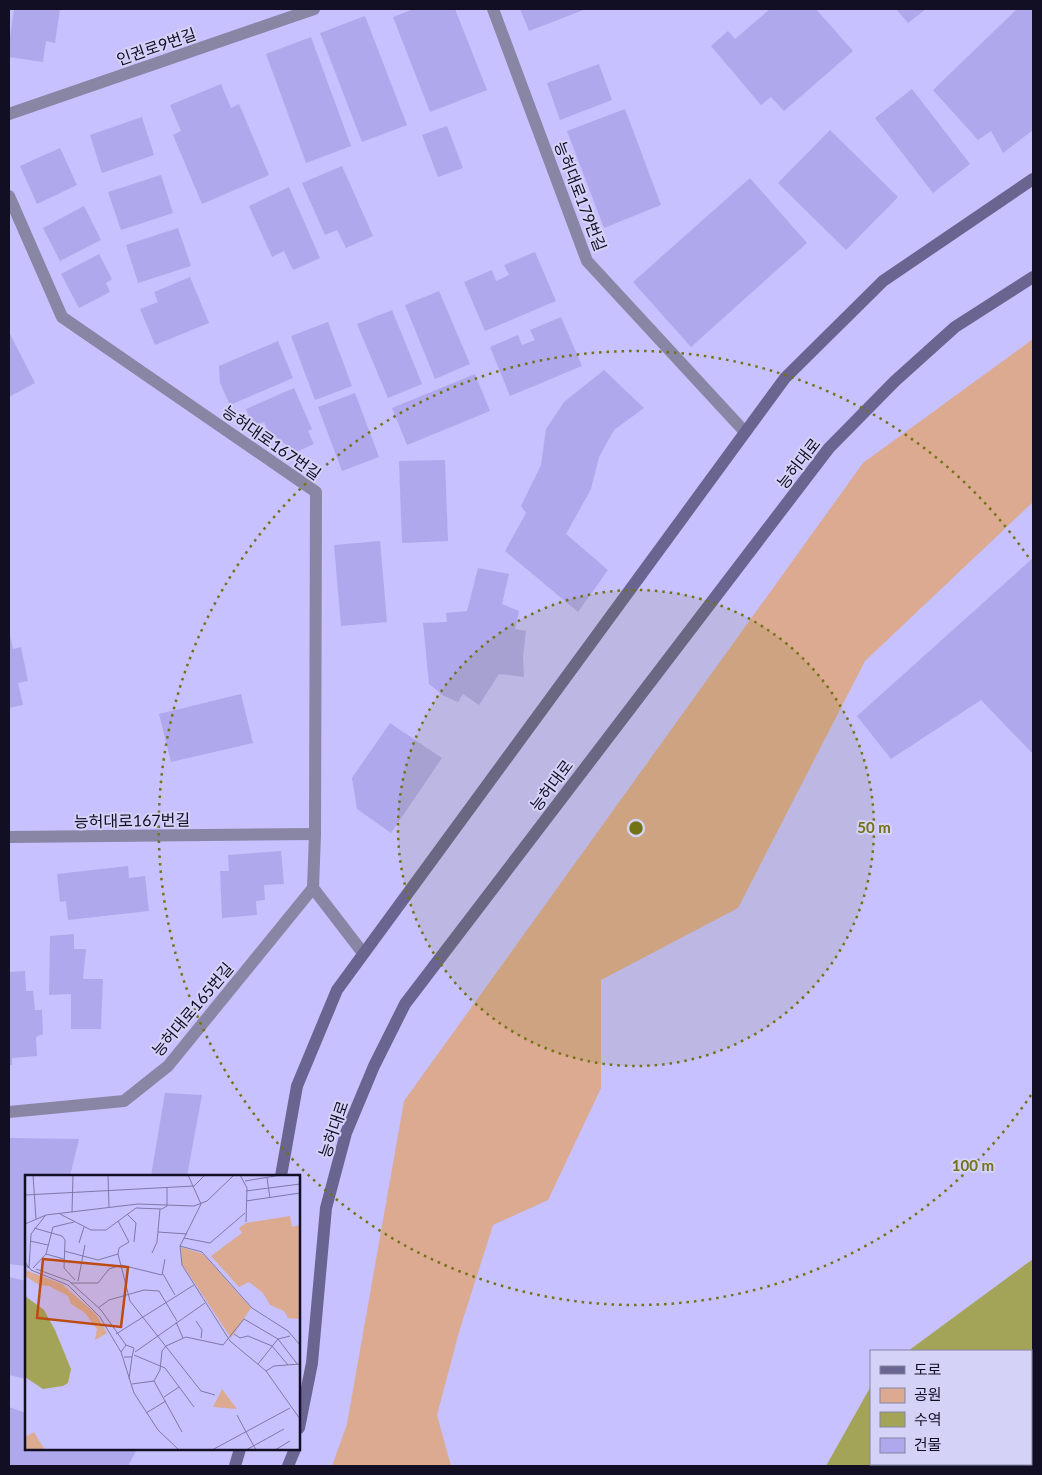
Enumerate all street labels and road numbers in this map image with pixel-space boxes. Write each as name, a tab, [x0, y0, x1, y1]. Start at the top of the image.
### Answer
street label: 인권로9번길	[114, 24, 198, 68]
street label: 능허대로179번길	[551, 138, 611, 254]
street label: 능허대로167번길	[219, 401, 325, 483]
street label: 능허대로	[772, 434, 824, 492]
street label: 능허대로	[526, 756, 576, 814]
street label: 능허대로167번길	[74, 809, 190, 831]
street label: 능허대로165번길	[147, 958, 237, 1060]
street label: 능허대로	[314, 1098, 352, 1160]

